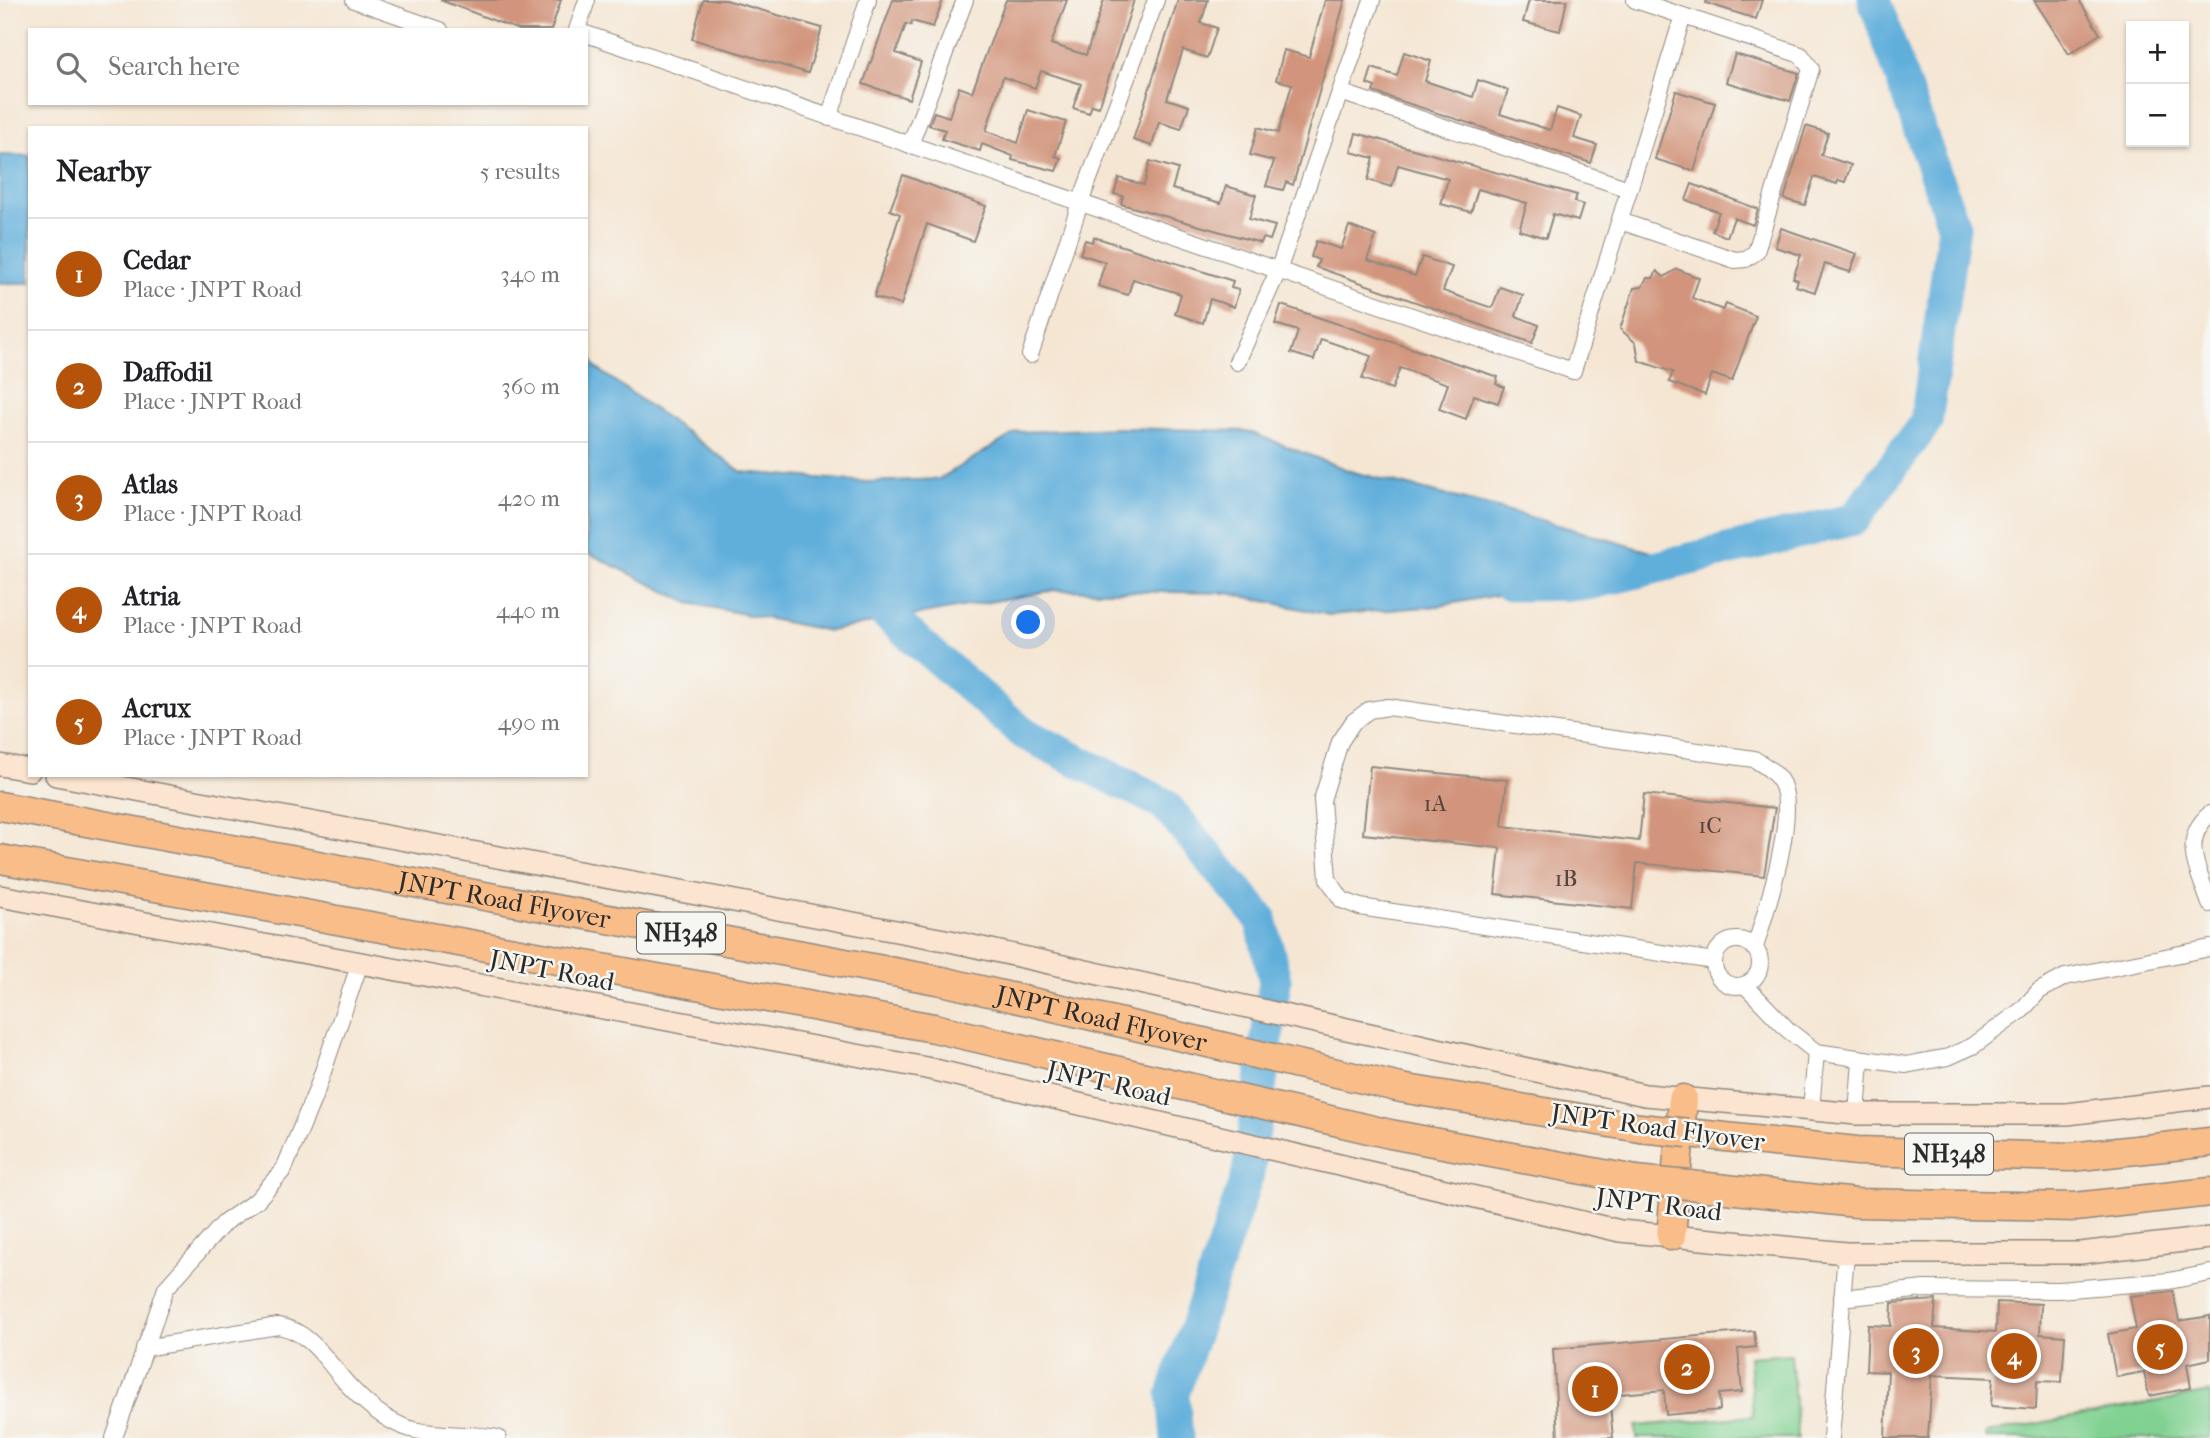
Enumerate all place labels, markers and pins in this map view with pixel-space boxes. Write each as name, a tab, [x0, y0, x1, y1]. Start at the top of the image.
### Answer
pin: 5	[2137, 1321, 2183, 1373]
pin: 3	[1893, 1325, 1939, 1377]
pin: 4	[1991, 1330, 2037, 1382]
pin: 2	[1664, 1341, 1710, 1393]
pin: 1	[1572, 1363, 1618, 1415]

